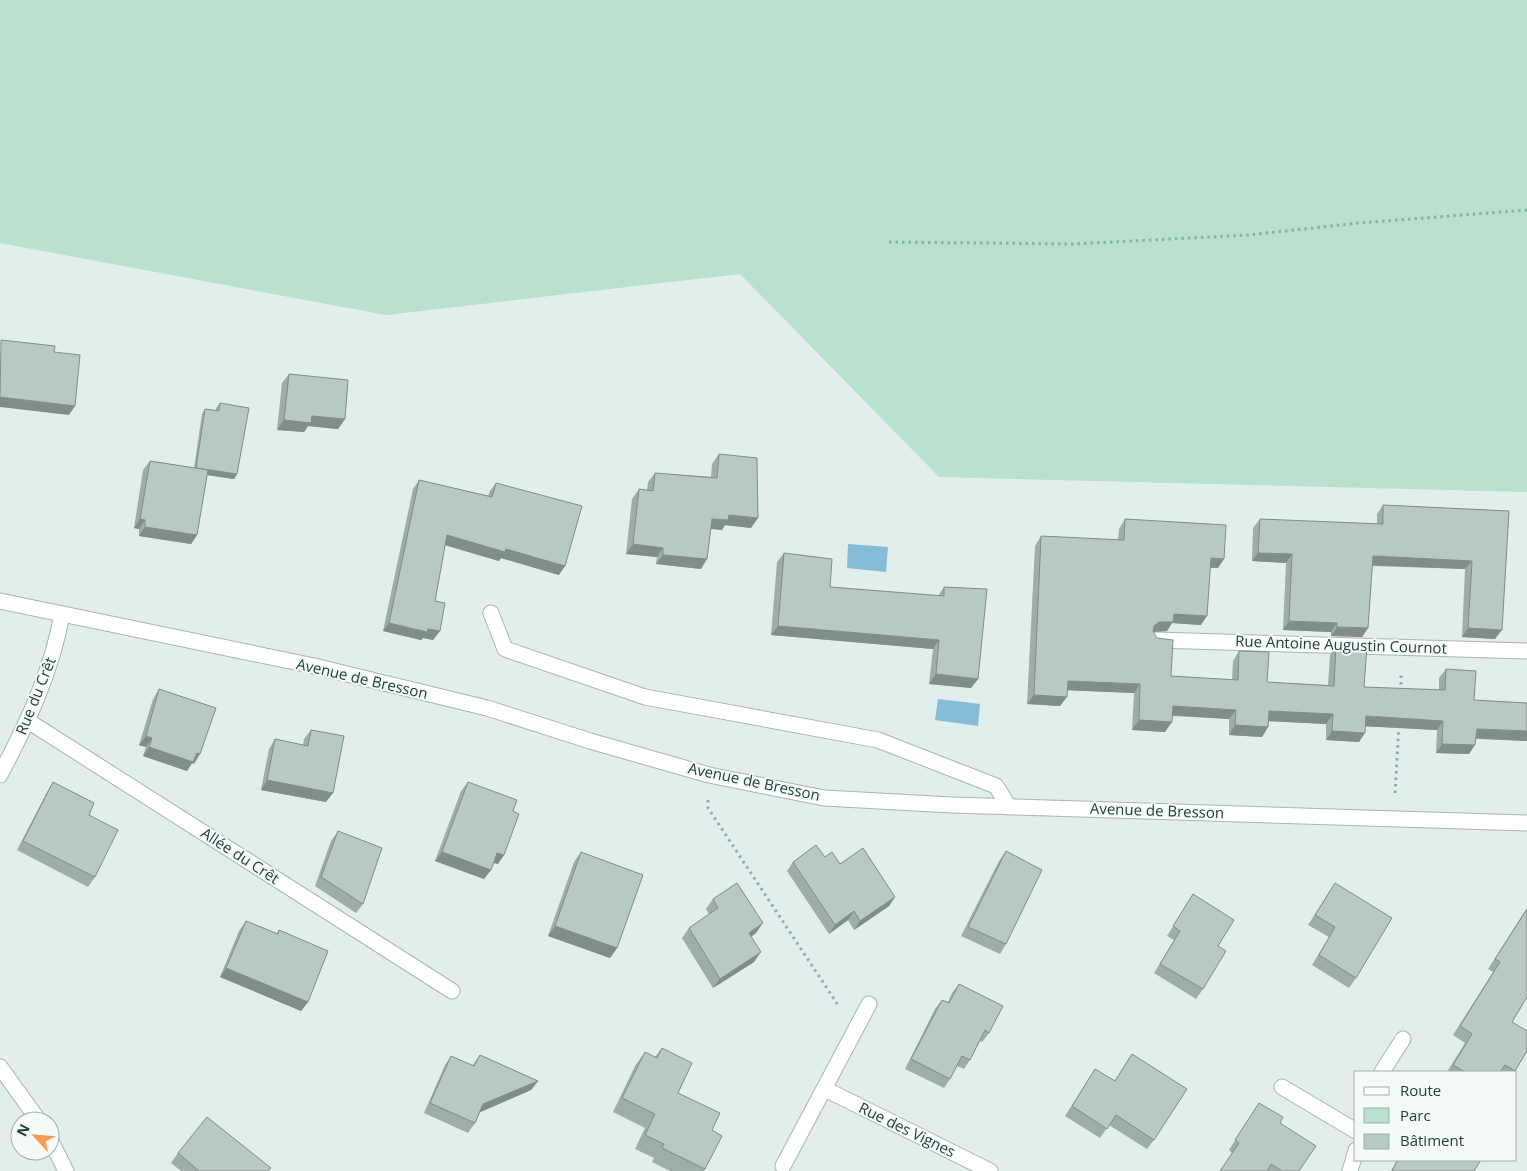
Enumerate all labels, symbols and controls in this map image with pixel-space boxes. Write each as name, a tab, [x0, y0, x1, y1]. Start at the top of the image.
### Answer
street label: Rue Antoine Augustin Cournot	[1235, 630, 1447, 658]
street label: Avenue de Bresson	[295, 653, 430, 703]
street label: Rue du Crêt	[10, 654, 60, 738]
street label: Avenue de Bresson	[686, 757, 822, 805]
street label: Avenue de Bresson	[1090, 798, 1225, 822]
street label: Allée du Crêt	[198, 822, 283, 888]
legend	[1354, 1071, 1517, 1161]
text: Route	[1400, 1080, 1441, 1100]
street label: Rue des Vignes	[856, 1097, 959, 1161]
text: Parc	[1400, 1105, 1431, 1125]
north arrow	[10, 1111, 60, 1161]
text: N	[12, 1121, 34, 1139]
text: Bâtiment	[1400, 1130, 1464, 1150]

